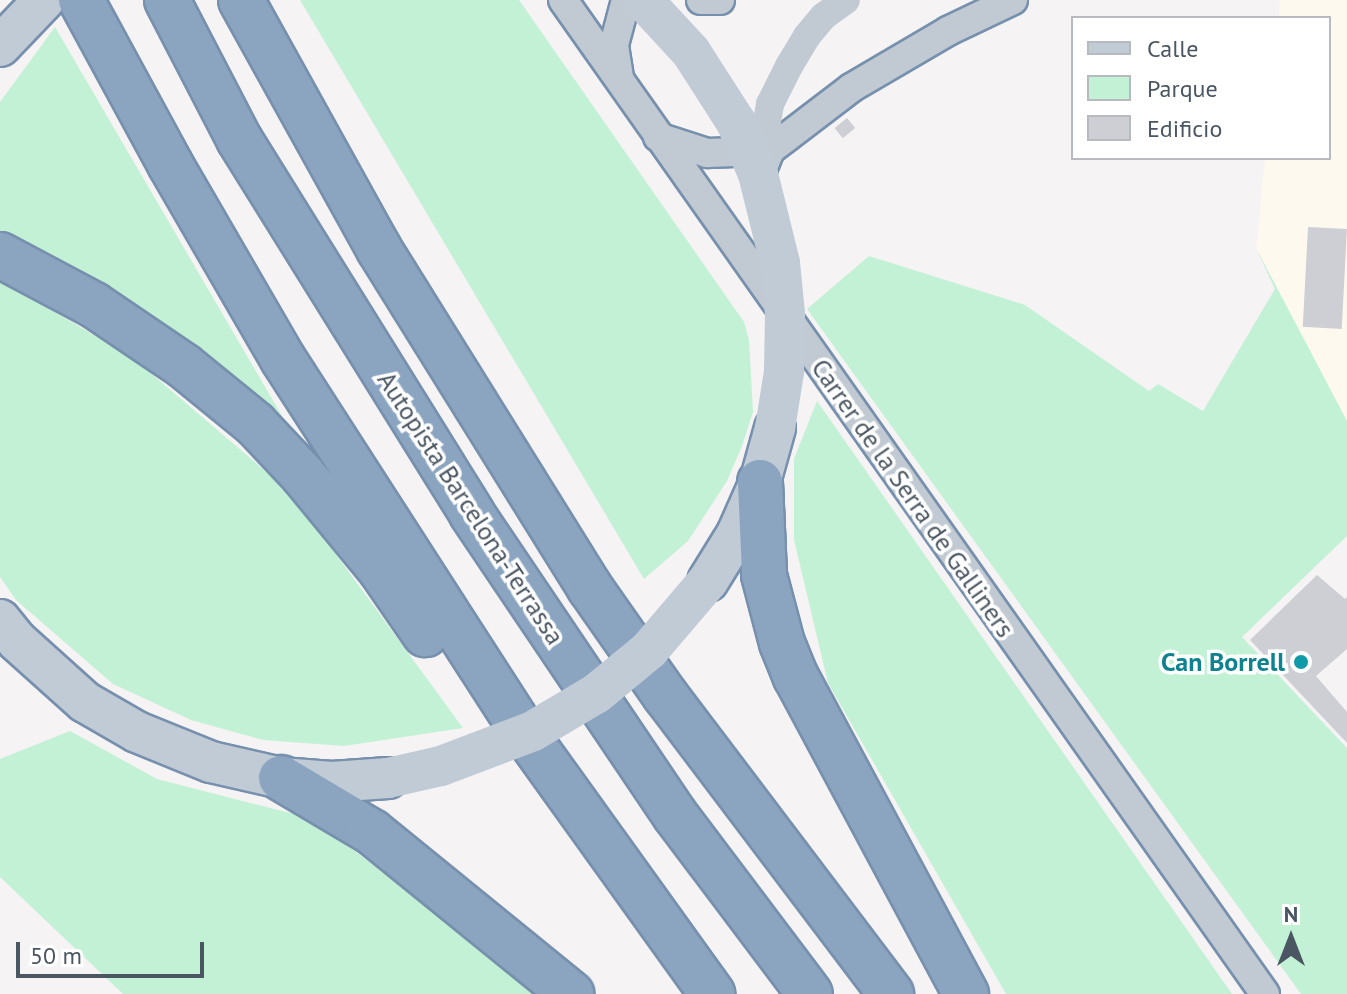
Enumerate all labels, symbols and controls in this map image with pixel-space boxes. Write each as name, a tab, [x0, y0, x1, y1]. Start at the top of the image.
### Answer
legend	[1071, 16, 1331, 160]
text: Calle	[1147, 33, 1198, 64]
text: Parque	[1147, 73, 1218, 104]
text: Edificio	[1147, 113, 1222, 144]
street label: Carrer de la Serra de Galliners	[805, 353, 1021, 643]
street label: Autopista Barcelona-Terrassa	[371, 366, 571, 650]
place label: Can Borrell	[1161, 646, 1285, 678]
marker: Can Borrell	[1292, 653, 1310, 671]
north arrow	[1251, 898, 1331, 978]
text: N	[1284, 900, 1298, 928]
scale bar	[20, 926, 208, 976]
text: 50 m	[30, 940, 82, 971]

